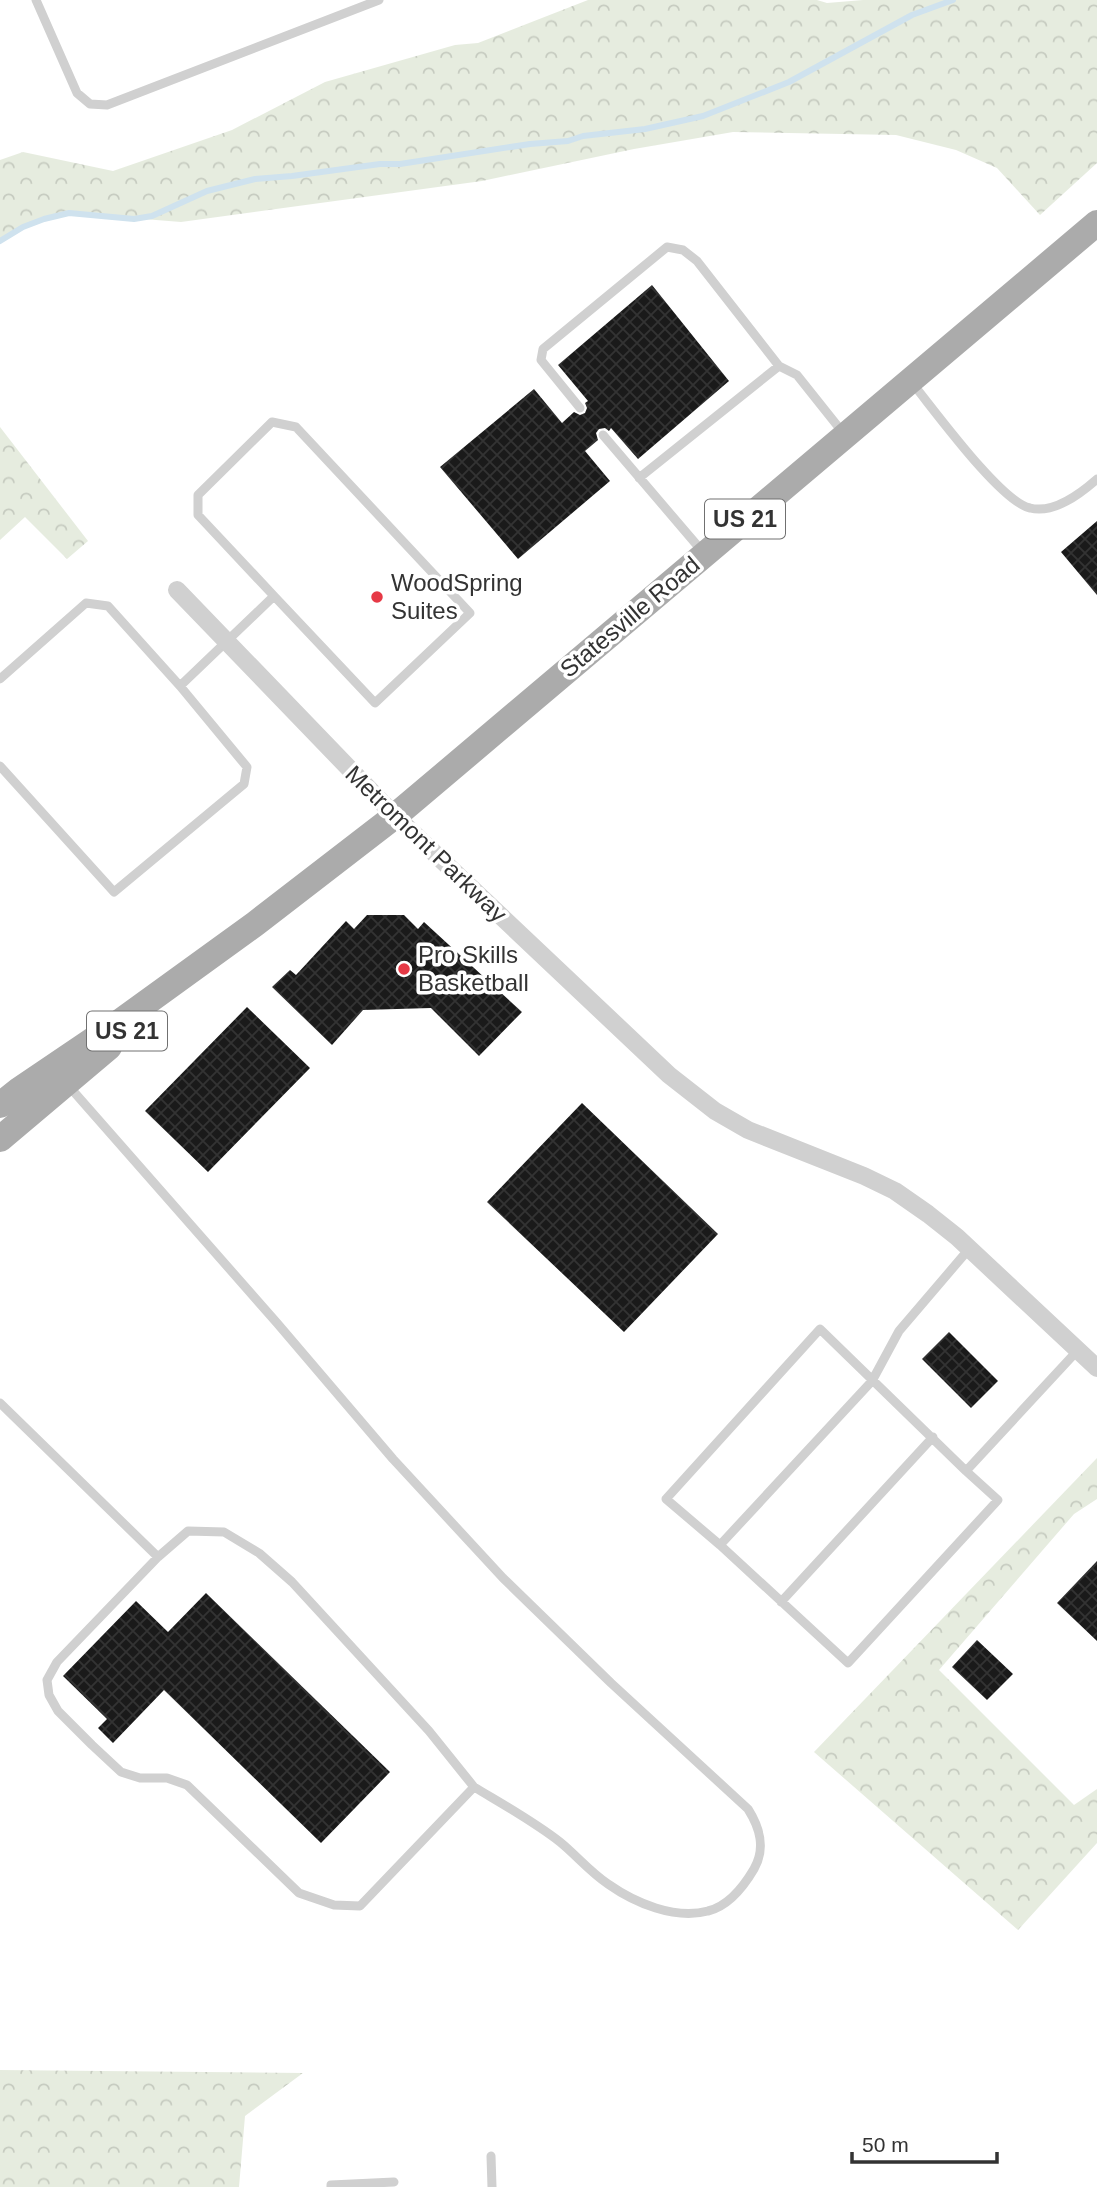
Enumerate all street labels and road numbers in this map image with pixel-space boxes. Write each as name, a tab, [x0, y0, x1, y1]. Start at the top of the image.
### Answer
road number: US 21	[705, 499, 785, 538]
street label: Statesville Road	[555, 551, 705, 683]
street label: Metromont Parkway	[340, 760, 512, 927]
road number: US 21	[87, 1012, 167, 1050]

